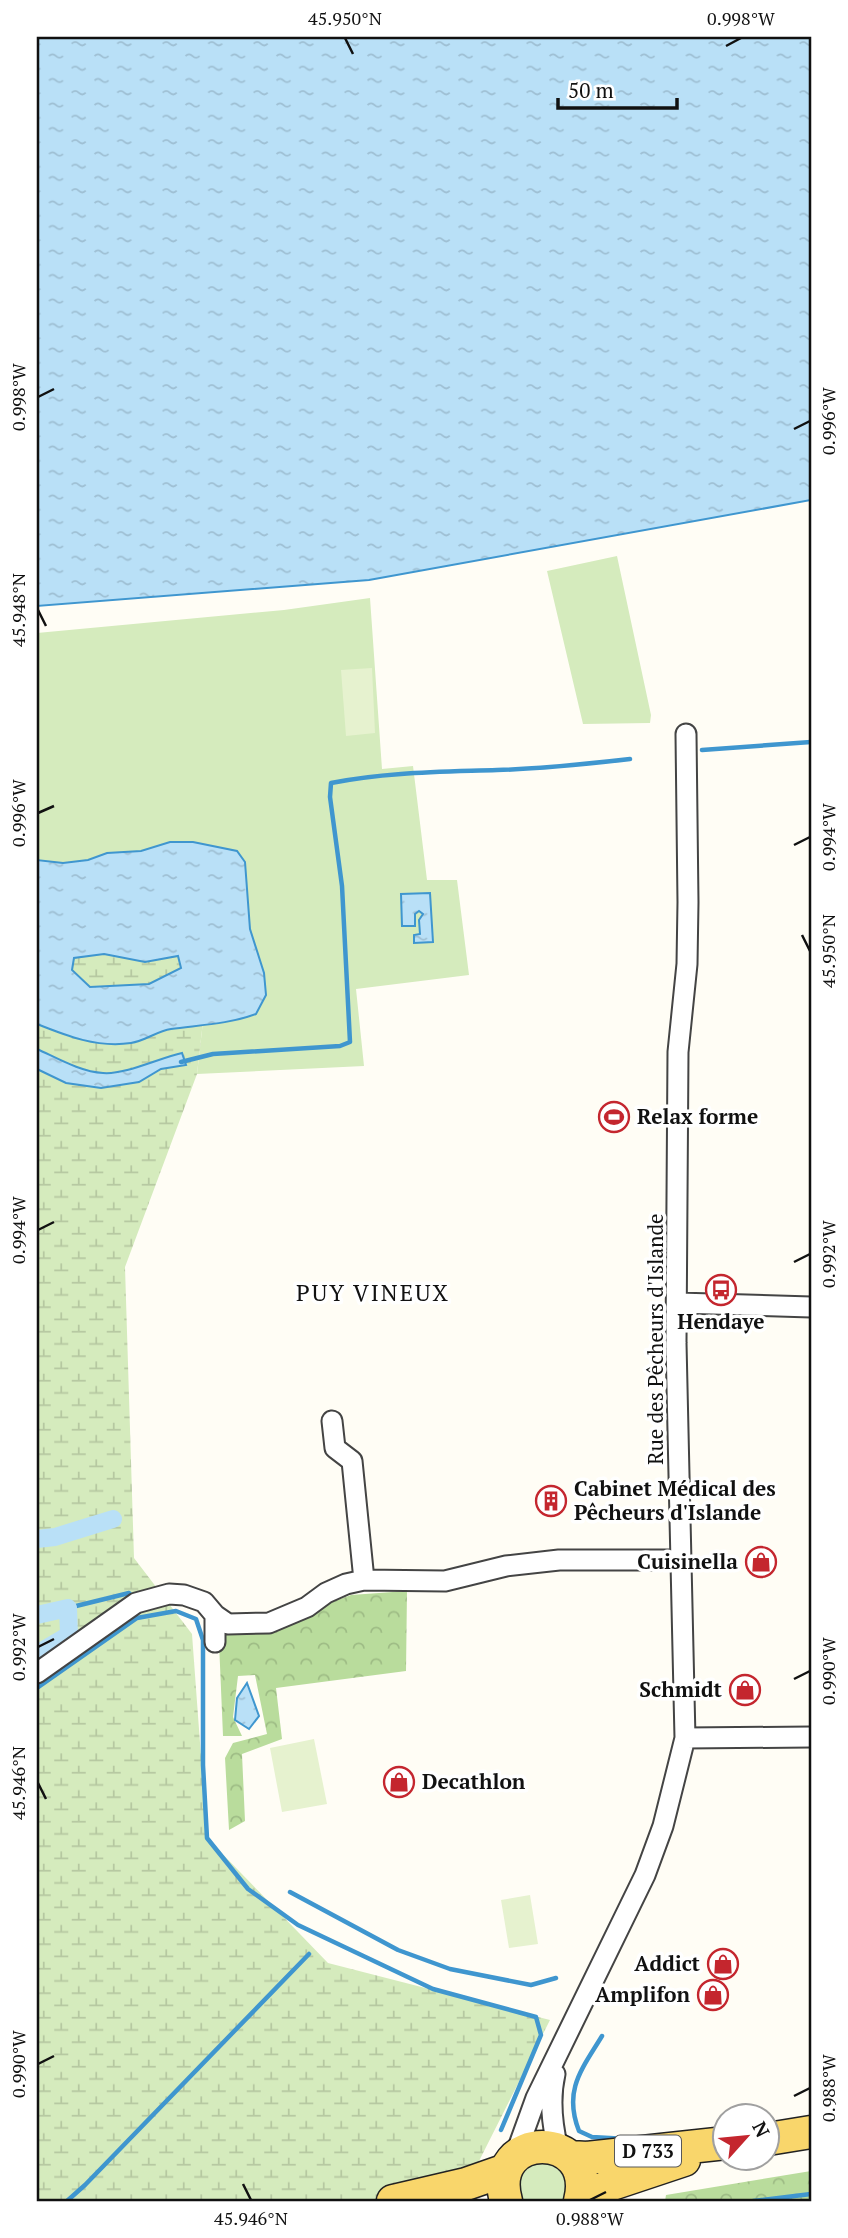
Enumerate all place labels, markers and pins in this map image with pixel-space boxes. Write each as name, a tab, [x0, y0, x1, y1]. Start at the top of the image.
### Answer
sports icon: Relax forme	[597, 1100, 631, 1134]
place label: Relax forme	[637, 1102, 758, 1130]
bus stop icon: Hendaye	[704, 1273, 738, 1307]
place label: Hendaye	[677, 1307, 765, 1335]
place label: Cabinet Médical des Pêcheurs d'Islande	[574, 1474, 776, 1526]
building icon: Cabinet Médical des Pêcheurs d'Islande	[534, 1484, 568, 1518]
shop icon: Cuisinella	[744, 1545, 778, 1579]
place label: Cuisinella	[637, 1547, 738, 1575]
shop icon: Schmidt	[728, 1673, 762, 1707]
place label: Schmidt	[639, 1675, 723, 1703]
shop icon: Decathlon	[382, 1765, 416, 1799]
place label: Decathlon	[422, 1767, 526, 1795]
shop icon: Addict	[706, 1947, 740, 1981]
place label: Addict	[634, 1949, 701, 1977]
shop icon: Amplifon	[696, 1978, 730, 2012]
place label: Amplifon	[595, 1980, 690, 2008]

